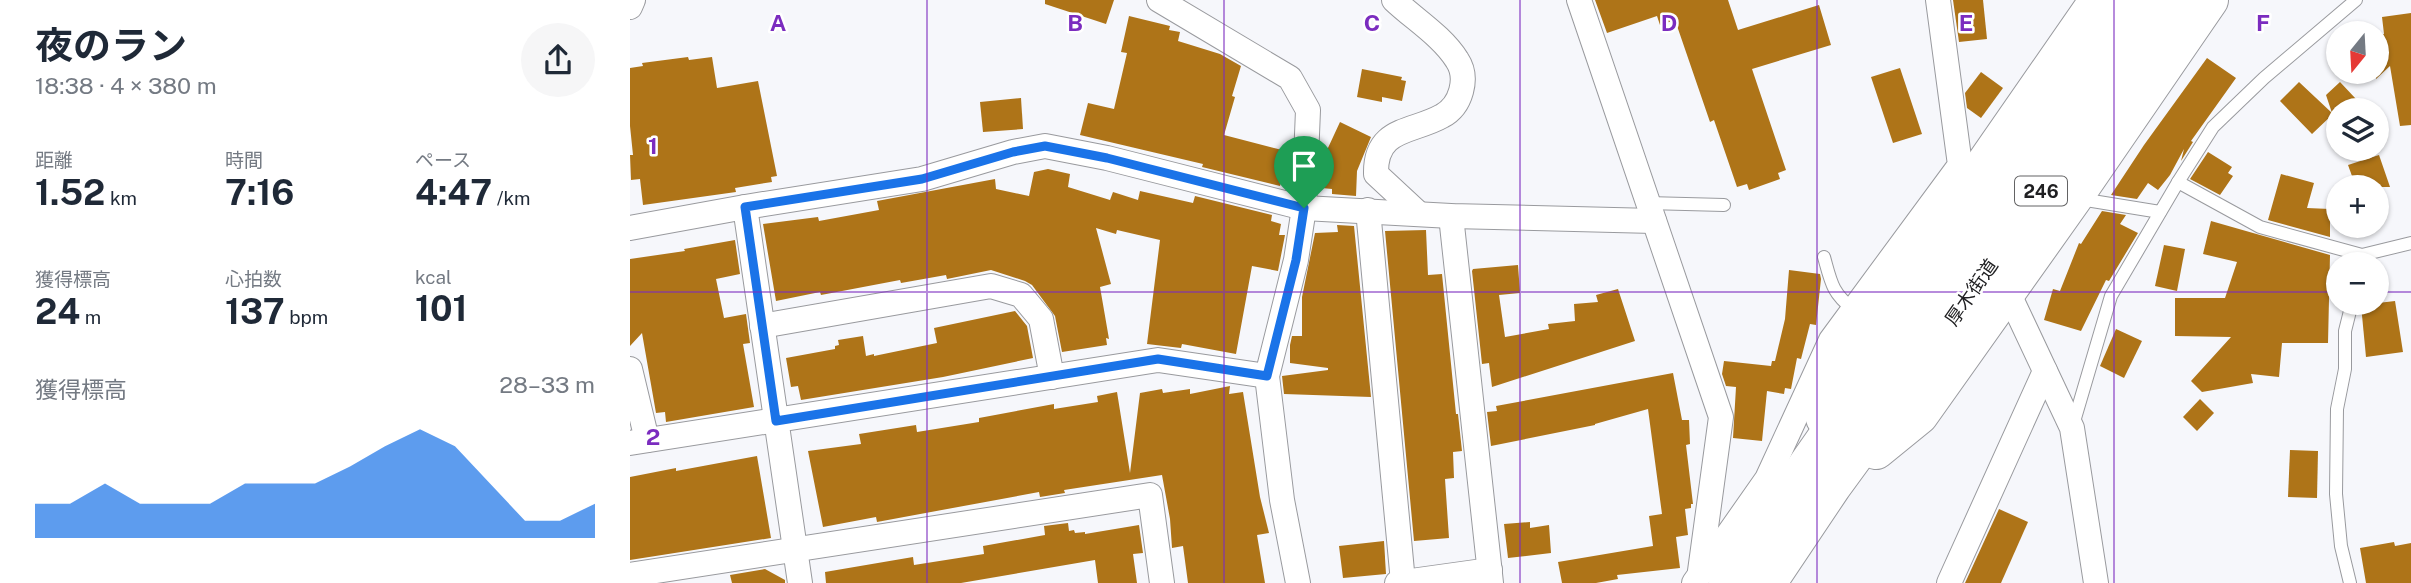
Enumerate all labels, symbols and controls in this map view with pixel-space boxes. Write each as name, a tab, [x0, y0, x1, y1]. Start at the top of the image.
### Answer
text: A	[770, 9, 787, 36]
text: B	[1067, 9, 1083, 36]
text: C	[1364, 9, 1380, 36]
text: D	[1661, 9, 1677, 36]
text: E	[1959, 9, 1973, 36]
text: F	[2256, 9, 2270, 36]
north arrow	[2326, 21, 2389, 84]
map controls	[2326, 21, 2389, 315]
text: 夜のラン	[35, 23, 187, 68]
button: share	[521, 23, 595, 97]
text: 18:38 · 4 × 380 m	[35, 72, 217, 99]
button: layers	[2326, 98, 2389, 161]
text: 1	[648, 132, 658, 159]
pin	[1274, 136, 1334, 208]
icon: arrive	[1285, 147, 1323, 185]
text: 距離	[35, 149, 73, 171]
text: 時間	[225, 149, 263, 171]
text: ペース	[415, 149, 471, 171]
text: 1.52	[35, 172, 105, 213]
text: 7:16	[225, 172, 294, 213]
text: 4:47	[415, 172, 492, 213]
button: +	[2326, 175, 2389, 238]
road number: 246	[2015, 176, 2067, 206]
text: km	[105, 187, 137, 209]
text: /km	[492, 187, 531, 209]
button: −	[2326, 252, 2389, 315]
street label: 厚木街道	[1940, 255, 2002, 329]
text: kcal	[415, 266, 452, 288]
text: 獲得標高	[35, 268, 111, 290]
text: 心拍数	[225, 268, 282, 290]
text: 101	[415, 288, 468, 329]
text: 24	[35, 291, 80, 332]
text: 137	[225, 291, 285, 332]
text: m	[80, 306, 101, 328]
text: bpm	[285, 306, 328, 328]
text: 28–33 m	[499, 371, 595, 398]
text: 獲得標高	[35, 376, 127, 403]
text: 2	[646, 423, 660, 450]

